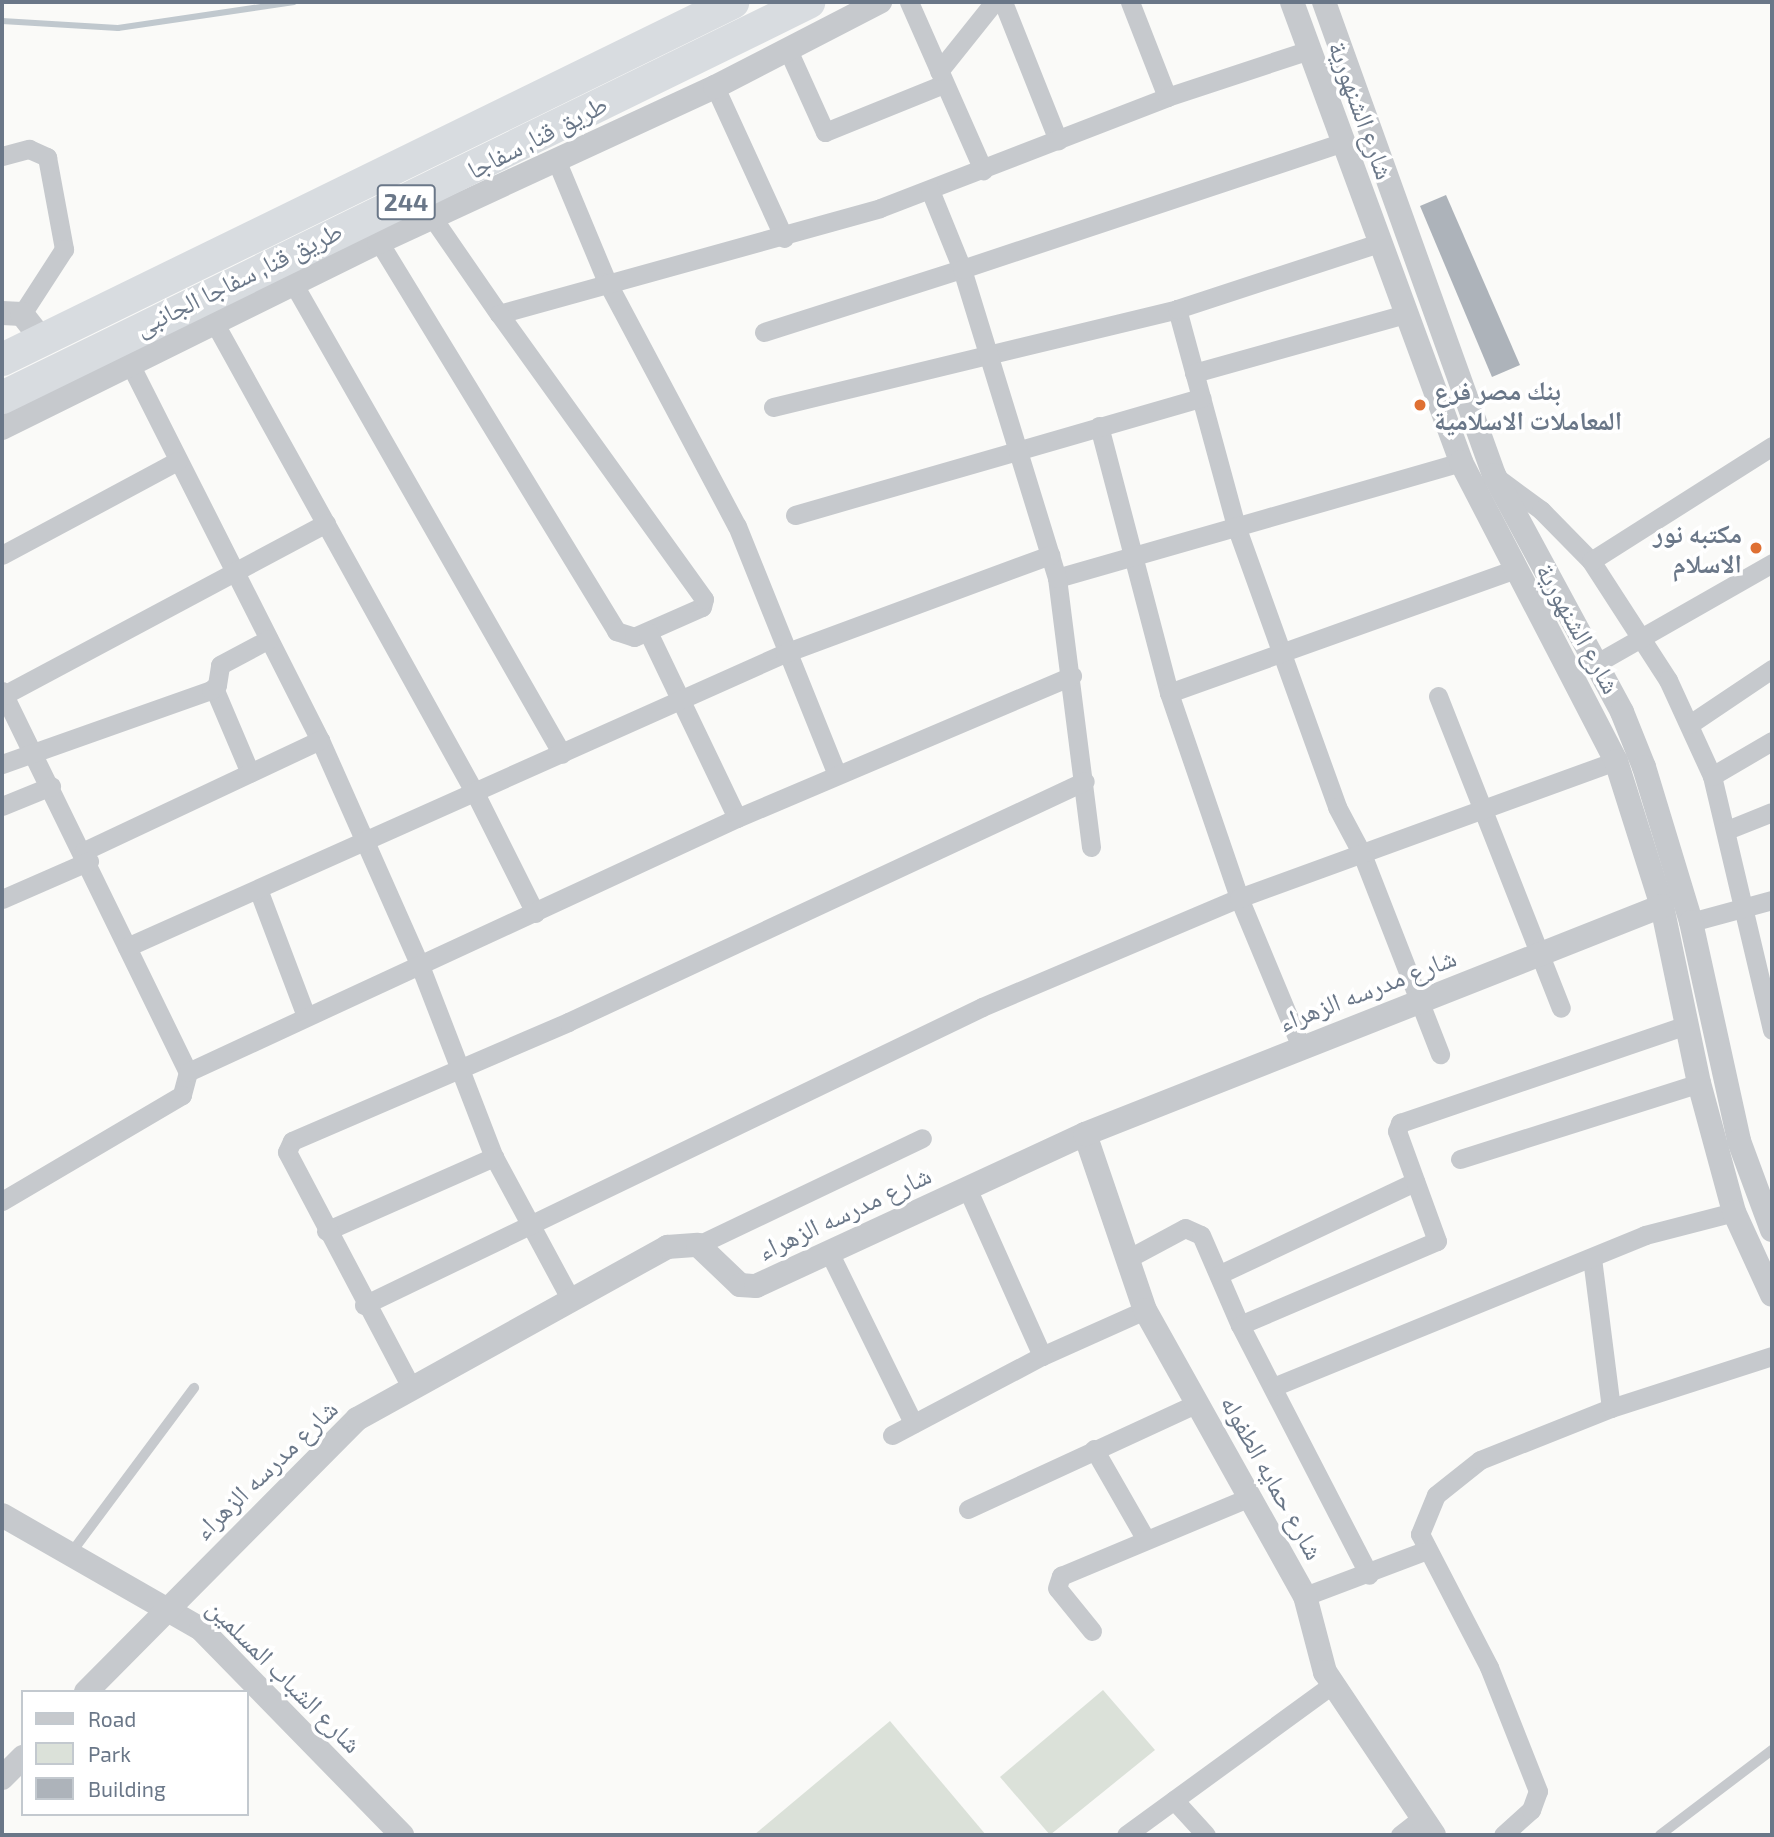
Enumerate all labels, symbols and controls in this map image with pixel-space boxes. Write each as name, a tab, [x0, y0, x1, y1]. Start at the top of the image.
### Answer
street label: شارع الشنهورية	[1323, 37, 1401, 183]
street label: طريق قنا, سفاجا	[462, 87, 612, 185]
road number: 244	[376, 182, 436, 222]
street label: طريق قنا, سفاجا الجانبى	[129, 214, 347, 342]
place label: بنك مصر فرع المعاملات الاسلامية	[1434, 374, 1622, 436]
marker: بنك مصر فرع المعاملات الاسلامية	[1412, 397, 1428, 413]
place label: مكتبه نور الاسلام	[1653, 517, 1742, 578]
marker: مكتبه نور الاسلام	[1748, 540, 1764, 556]
street label: شارع الشنهورية	[1530, 557, 1628, 699]
street label: شارع مدرسه الزهراء	[1274, 941, 1460, 1037]
street label: شارع مدرسه الزهراء	[752, 1158, 936, 1266]
street label: شارع حمايه الطفوله	[1215, 1389, 1331, 1565]
street label: شارع مدرسه الزهراء	[187, 1393, 343, 1545]
street label: شارع الشباب المسلمين	[201, 1591, 369, 1759]
legend	[21, 1690, 248, 1816]
text: Road	[88, 1706, 136, 1731]
text: Park	[88, 1741, 131, 1766]
text: Building	[88, 1776, 166, 1801]

